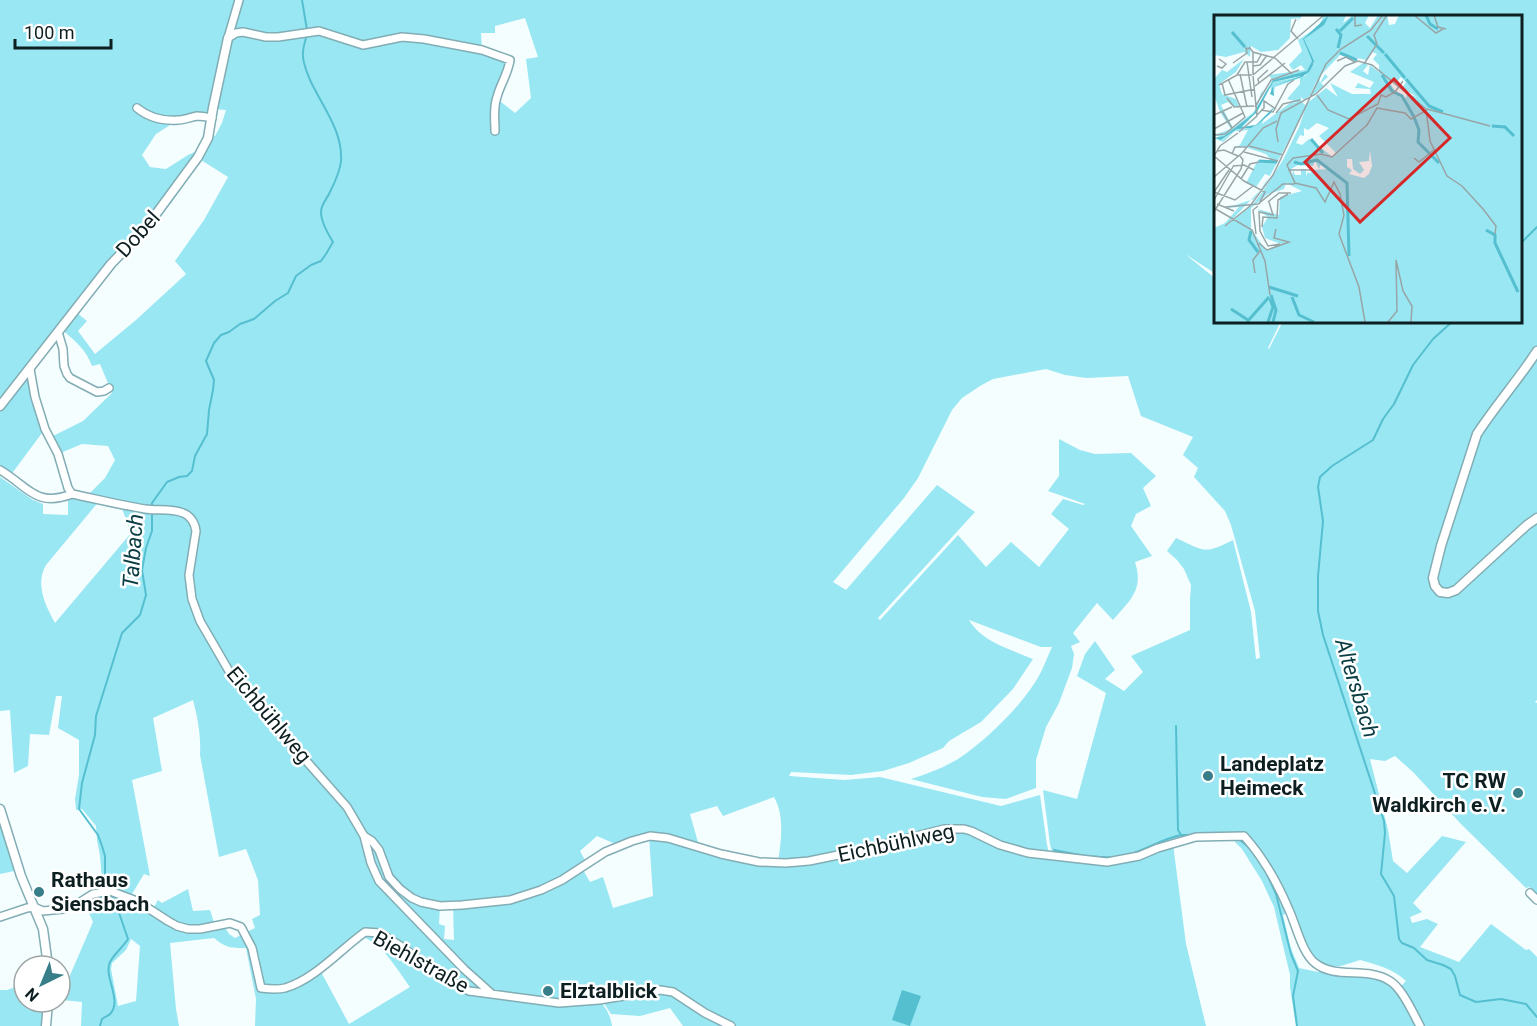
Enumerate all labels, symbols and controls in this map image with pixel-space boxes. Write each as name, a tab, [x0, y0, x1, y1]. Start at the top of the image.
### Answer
scale bar	[15, 12, 111, 50]
inset map	[1214, 15, 1522, 322]
text: 100 m	[24, 22, 75, 43]
street label: Dobel	[111, 206, 165, 262]
water label: Talbach	[118, 513, 148, 589]
water label: Altersbach	[1330, 635, 1384, 741]
street label: Eichbühlweg	[222, 662, 316, 768]
place label: Landeplatz Heimeck	[1220, 752, 1324, 800]
marker: Landeplatz Heimeck	[1201, 769, 1215, 783]
place label: TC RW Waldkirch e.V.	[1372, 769, 1507, 817]
marker: TC RW Waldkirch e.V.	[1511, 786, 1525, 800]
street label: Eichbühlweg	[836, 819, 956, 867]
place label: Rathaus Siensbach	[51, 868, 149, 916]
marker: Rathaus Siensbach	[32, 885, 46, 899]
street label: Biehlstraße	[369, 926, 473, 998]
north arrow	[12, 954, 72, 1014]
place label: Elztalblick	[560, 979, 658, 1003]
text: N	[22, 984, 43, 1005]
marker: Elztalblick	[541, 984, 555, 998]

